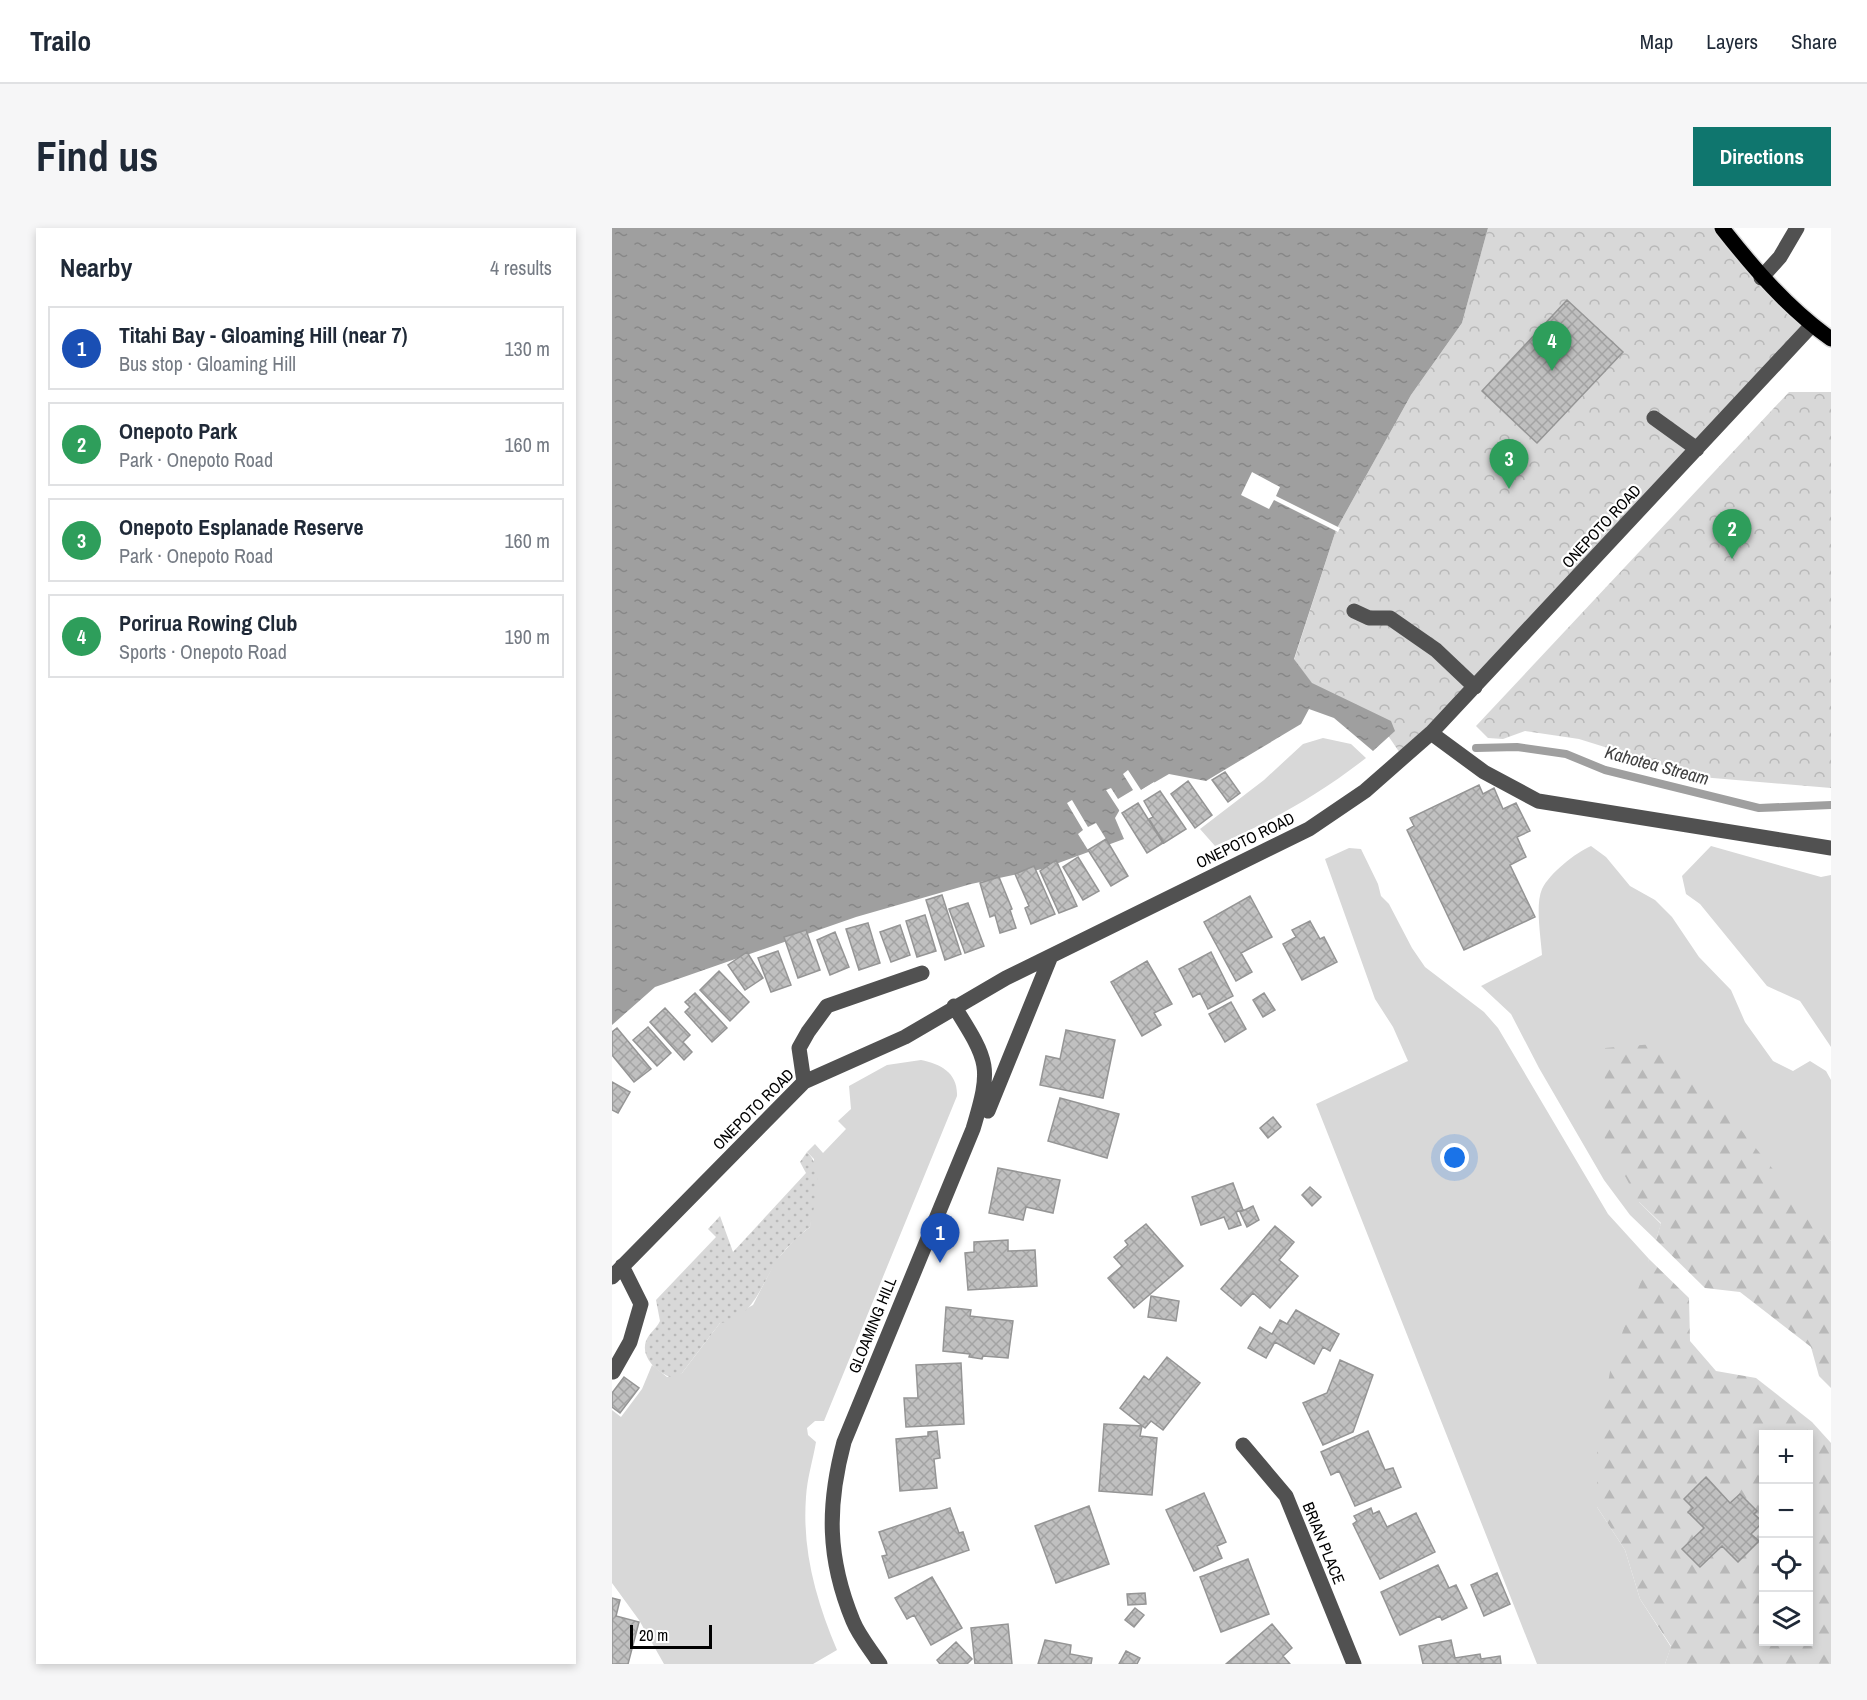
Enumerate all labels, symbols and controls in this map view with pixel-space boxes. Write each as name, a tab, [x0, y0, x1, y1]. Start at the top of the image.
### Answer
text: Trailo	[30, 22, 91, 60]
text: Map	[1640, 27, 1673, 56]
text: Layers	[1706, 27, 1758, 56]
text: Share	[1791, 27, 1837, 56]
button: Directions	[1693, 127, 1831, 186]
text: Find us	[36, 128, 158, 184]
text: Nearby	[60, 250, 132, 285]
text: 4 results	[490, 254, 552, 281]
text: Titahi Bay - Gloaming Hill (near 7)	[119, 320, 407, 350]
pin: 4	[1532, 322, 1572, 371]
text: 1	[77, 335, 86, 362]
text: 130 m	[504, 335, 550, 362]
text: Bus stop · Gloaming Hill	[119, 350, 296, 377]
text: Onepoto Park	[119, 416, 237, 446]
text: 2	[77, 431, 86, 458]
text: 160 m	[504, 431, 550, 458]
pin: 3	[1490, 440, 1528, 489]
text: Park · Onepoto Road	[119, 446, 273, 473]
street label: ONEPOTO ROAD	[1556, 479, 1646, 573]
pin: 2	[1712, 510, 1752, 559]
text: Onepoto Esplanade Reserve	[119, 512, 364, 542]
text: 3	[77, 527, 86, 554]
text: 160 m	[504, 527, 550, 554]
text: Park · Onepoto Road	[119, 542, 273, 569]
text: Porirua Rowing Club	[119, 608, 297, 638]
text: 4	[77, 623, 86, 650]
text: 190 m	[504, 623, 550, 650]
text: Sports · Onepoto Road	[119, 638, 287, 665]
water label: Kahotea Stream	[1602, 739, 1712, 791]
street label: ONEPOTO ROAD	[1192, 807, 1298, 873]
street label: ONEPOTO ROAD	[707, 1063, 799, 1155]
your location	[1440, 1143, 1469, 1172]
pin: 1	[920, 1214, 960, 1263]
street label: GLOAMING HILL	[843, 1273, 902, 1376]
map controls	[1759, 1430, 1813, 1646]
button: +	[1759, 1430, 1813, 1484]
button: −	[1759, 1484, 1813, 1538]
street label: BRIAN PLACE	[1298, 1499, 1350, 1587]
button: locate	[1759, 1538, 1813, 1592]
button: layers	[1759, 1592, 1813, 1646]
scale bar	[630, 1622, 712, 1650]
text: 20 m	[639, 1624, 668, 1646]

